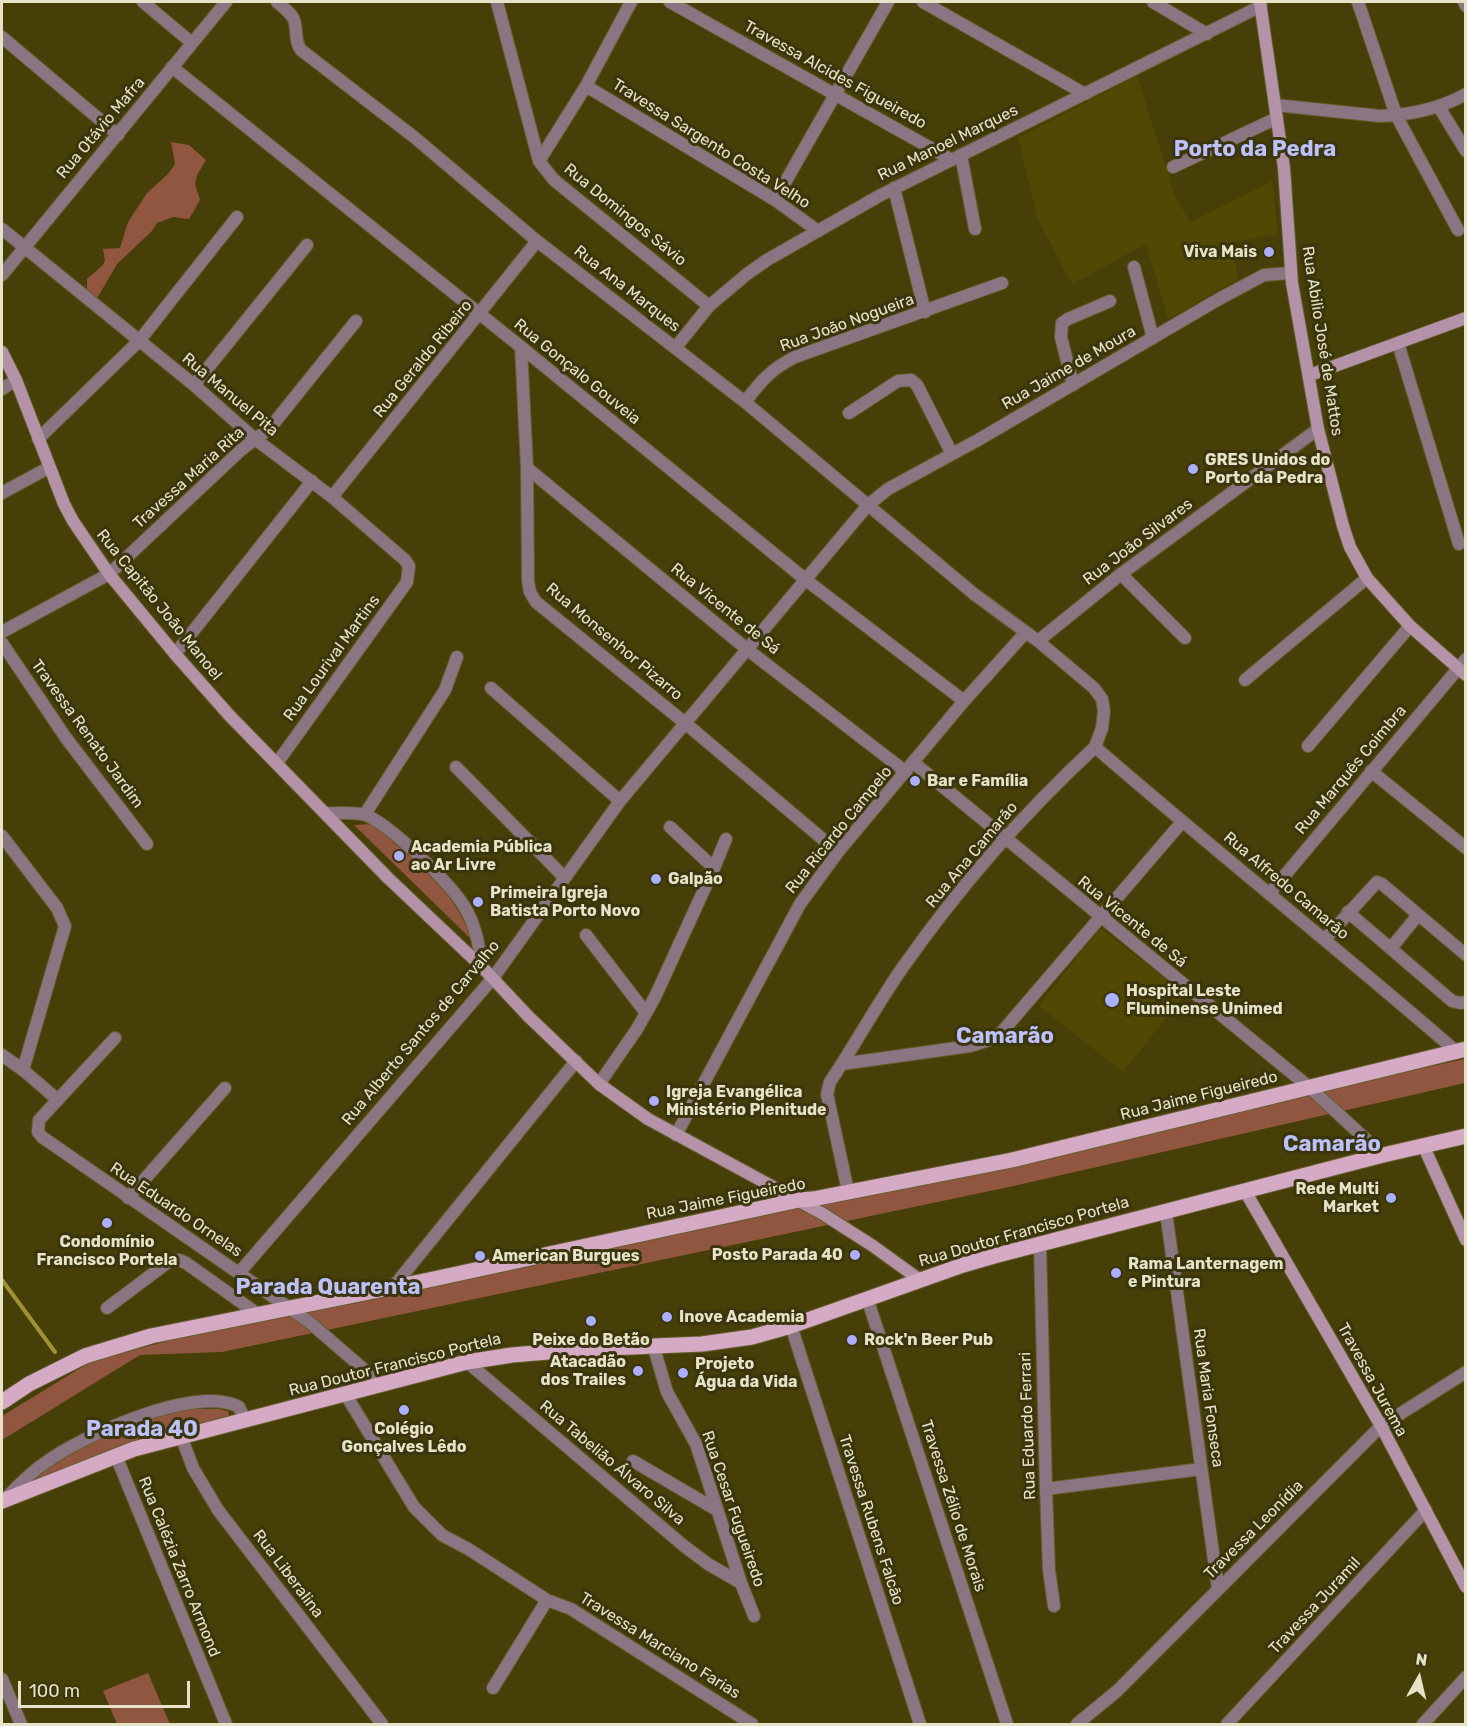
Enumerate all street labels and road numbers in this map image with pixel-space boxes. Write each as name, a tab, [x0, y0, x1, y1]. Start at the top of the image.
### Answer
street label: Travessa Alcides Figueiredo	[740, 17, 930, 133]
street label: Rua Otávio Mafra	[53, 73, 149, 183]
street label: Travessa Sargento Costa Velho	[608, 75, 814, 213]
street label: Rua Manoel Marques	[875, 101, 1021, 185]
street label: Rua Domingos Sávio	[560, 160, 690, 270]
street label: Rua Ana Marques	[570, 241, 684, 337]
street label: Rua Abilio José de Mattos	[1298, 245, 1346, 437]
street label: Rua João Nogueira	[777, 290, 917, 356]
street label: Rua Geraldo Ribeiro	[370, 296, 476, 422]
street label: Rua Gonçalo Gouveia	[510, 315, 644, 429]
street label: Rua Jaime de Moura	[999, 322, 1139, 414]
street label: Rua Manuel Pita	[178, 349, 282, 441]
street label: Travessa Maria Rita	[129, 423, 249, 533]
street label: Rua João Silvares	[1079, 495, 1197, 589]
street label: Rua Capitão João Manoel	[92, 526, 226, 684]
street label: Rua Vicente de Sá	[667, 559, 783, 659]
street label: Rua Monsenhor Pizarro	[542, 579, 686, 705]
street label: Rua Lourival Martins	[280, 591, 384, 725]
street label: Travessa Renato Jardim	[27, 656, 147, 812]
street label: Rua Marquês Coimbra	[1291, 701, 1411, 839]
street label: Rua Ricardo Campelo	[782, 762, 896, 898]
street label: Rua Ana Camarão	[922, 798, 1022, 912]
street label: Rua Alfredo Camarão	[1219, 828, 1353, 944]
street label: Rua Vicente de Sá	[1074, 872, 1190, 972]
street label: Rua Alberto Santos de Carvalho	[338, 937, 504, 1129]
street label: Rua Jaime Figueiredo	[1118, 1067, 1280, 1125]
street label: Rua Eduardo Ornelas	[106, 1159, 246, 1261]
street label: Rua Jaime Figueiredo	[645, 1174, 807, 1224]
street label: Rua Doutor Francisco Portela	[917, 1193, 1131, 1271]
street label: Travessa Jurema	[1333, 1320, 1411, 1440]
street label: Rua Maria Fonseca	[1189, 1327, 1227, 1469]
street label: Rua Doutor Francisco Portela	[287, 1329, 503, 1401]
street label: Rua Eduardo Ferrari	[1016, 1352, 1040, 1500]
street label: Rua Tabelião Álvaro Silva	[535, 1397, 689, 1529]
street label: Travessa Zélio de Morais	[916, 1418, 990, 1594]
street label: Rua Cesar Fugueiredo	[697, 1428, 769, 1590]
street label: Travessa Rubens Falcão	[834, 1432, 908, 1608]
street label: Rua Calézia Zarro Armond	[134, 1474, 224, 1660]
street label: Travessa Leonídia	[1201, 1477, 1307, 1583]
street label: Rua Liberalina	[249, 1526, 327, 1622]
street label: Travessa Juramil	[1265, 1554, 1365, 1658]
street label: Travessa Marciano Farias	[576, 1589, 744, 1703]

